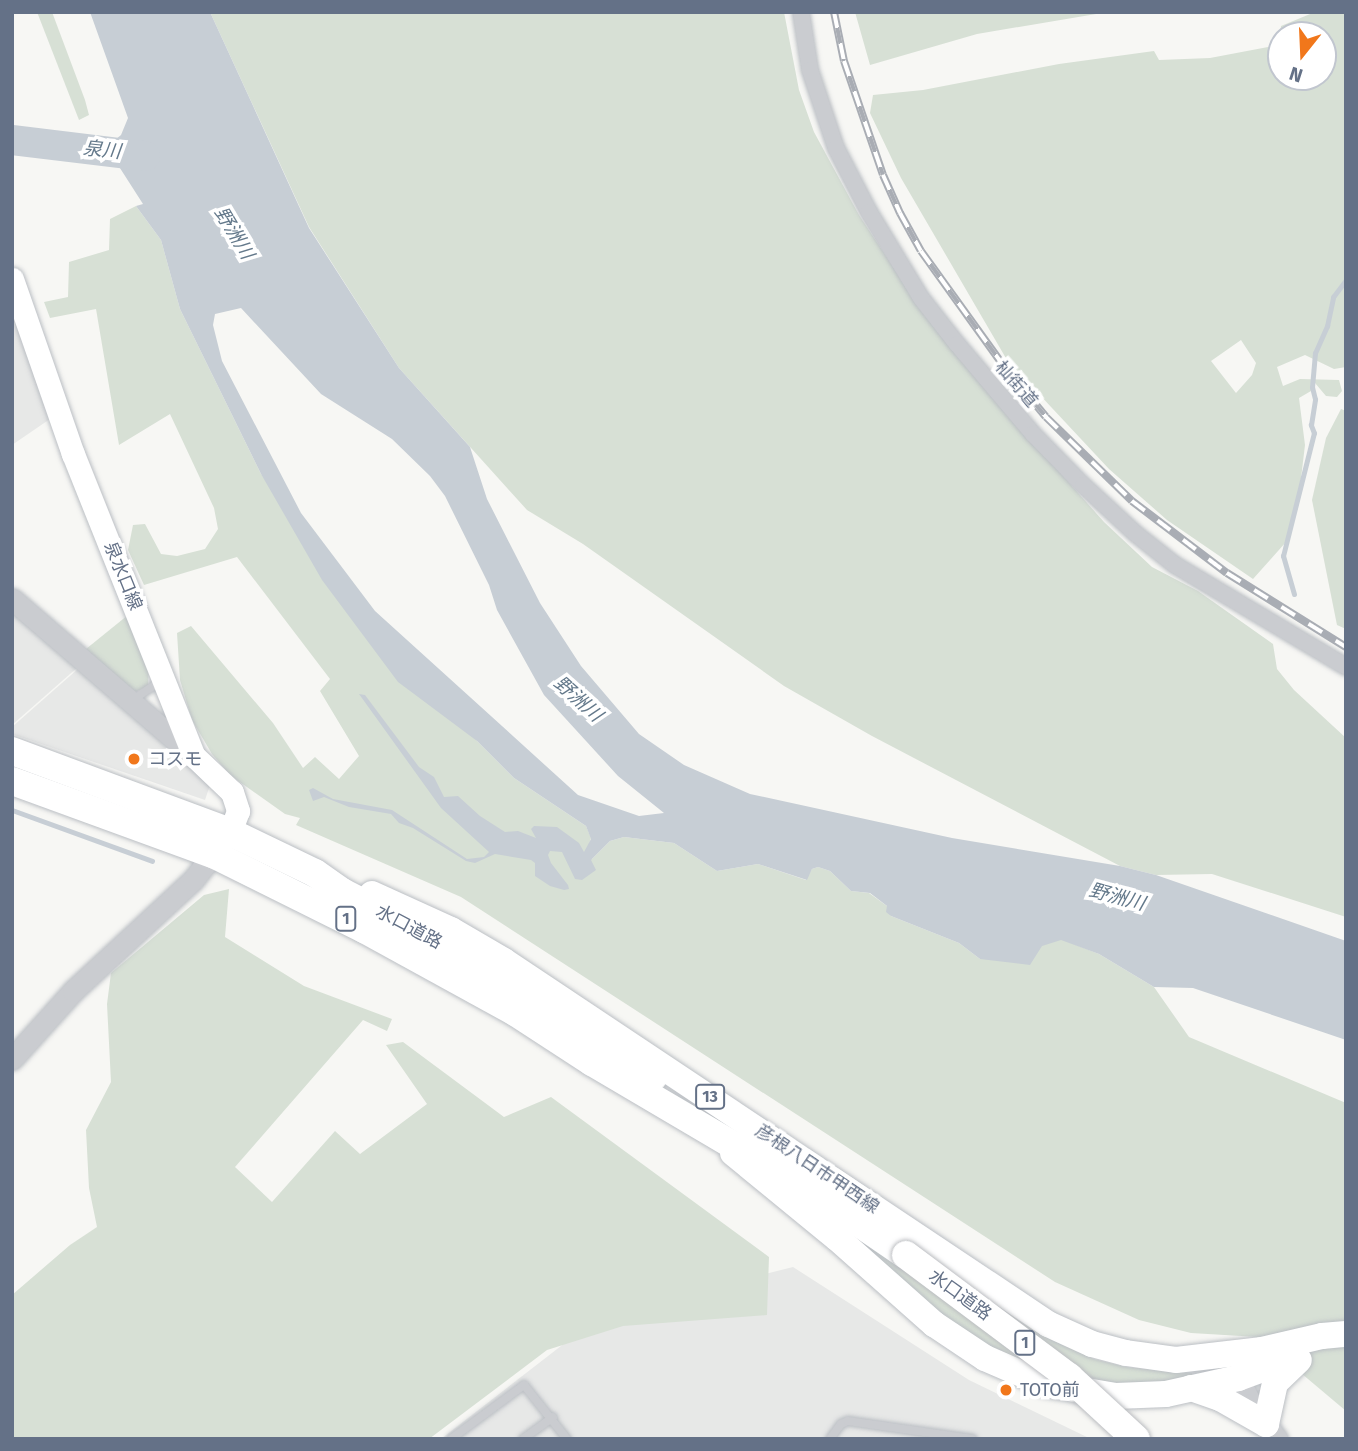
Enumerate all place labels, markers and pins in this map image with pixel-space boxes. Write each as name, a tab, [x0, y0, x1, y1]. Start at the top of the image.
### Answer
place label: コスモ	[148, 748, 202, 770]
marker: コスモ	[126, 751, 142, 767]
place label: TOTO前	[1020, 1379, 1080, 1401]
marker: TOTO前	[998, 1382, 1014, 1398]

